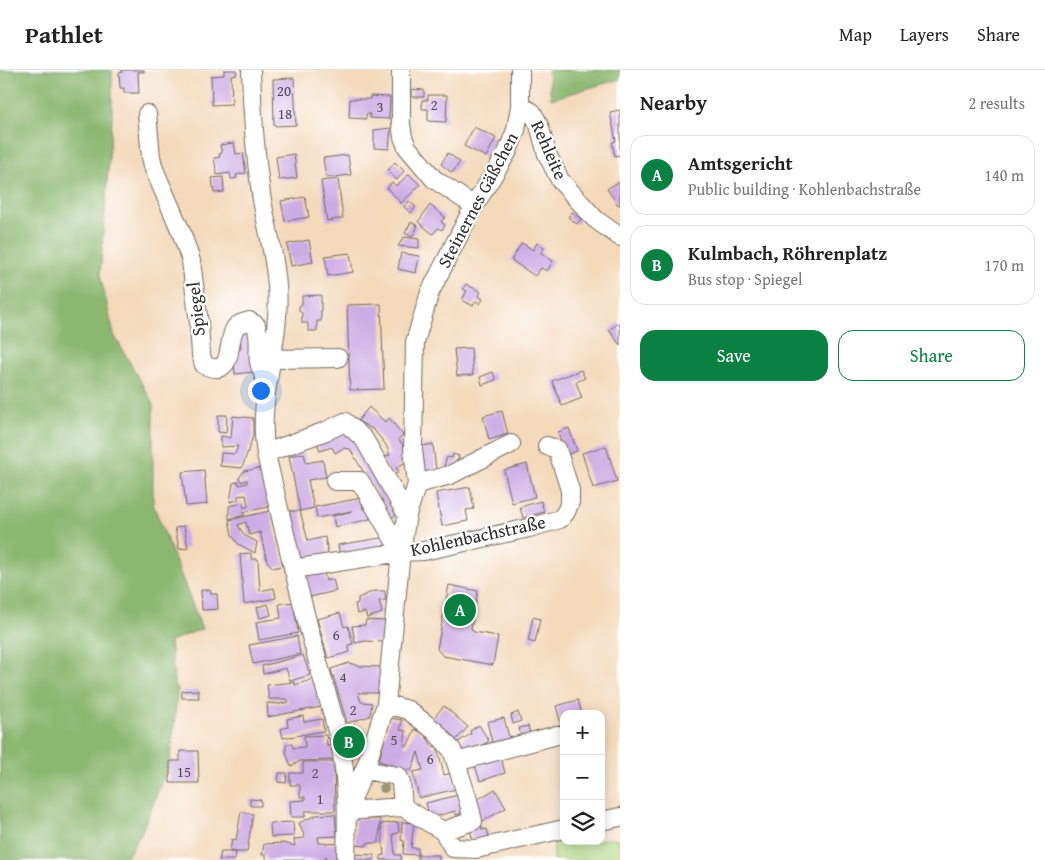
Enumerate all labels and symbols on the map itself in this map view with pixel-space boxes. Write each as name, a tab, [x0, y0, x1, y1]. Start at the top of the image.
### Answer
house number: 20	[277, 80, 291, 101]
house number: 2	[430, 94, 438, 115]
house number: 3	[376, 96, 384, 117]
house number: 18	[278, 103, 292, 124]
street label: Rehleite	[524, 116, 574, 184]
street label: Steinernes Gäßchen	[430, 127, 525, 272]
street label: Spiegel	[179, 281, 212, 338]
your location	[248, 378, 274, 404]
street label: Kohlenbachstraße	[408, 508, 548, 563]
pin: A	[444, 591, 476, 629]
house number: 6	[332, 624, 340, 645]
house number: 4	[339, 666, 347, 687]
house number: 2	[349, 699, 357, 720]
pin: B	[333, 723, 365, 761]
house number: 5	[390, 729, 398, 750]
house number: 6	[426, 748, 434, 769]
house number: 15	[177, 761, 191, 782]
house number: 2	[311, 762, 319, 783]
house number: 1	[316, 788, 324, 809]

